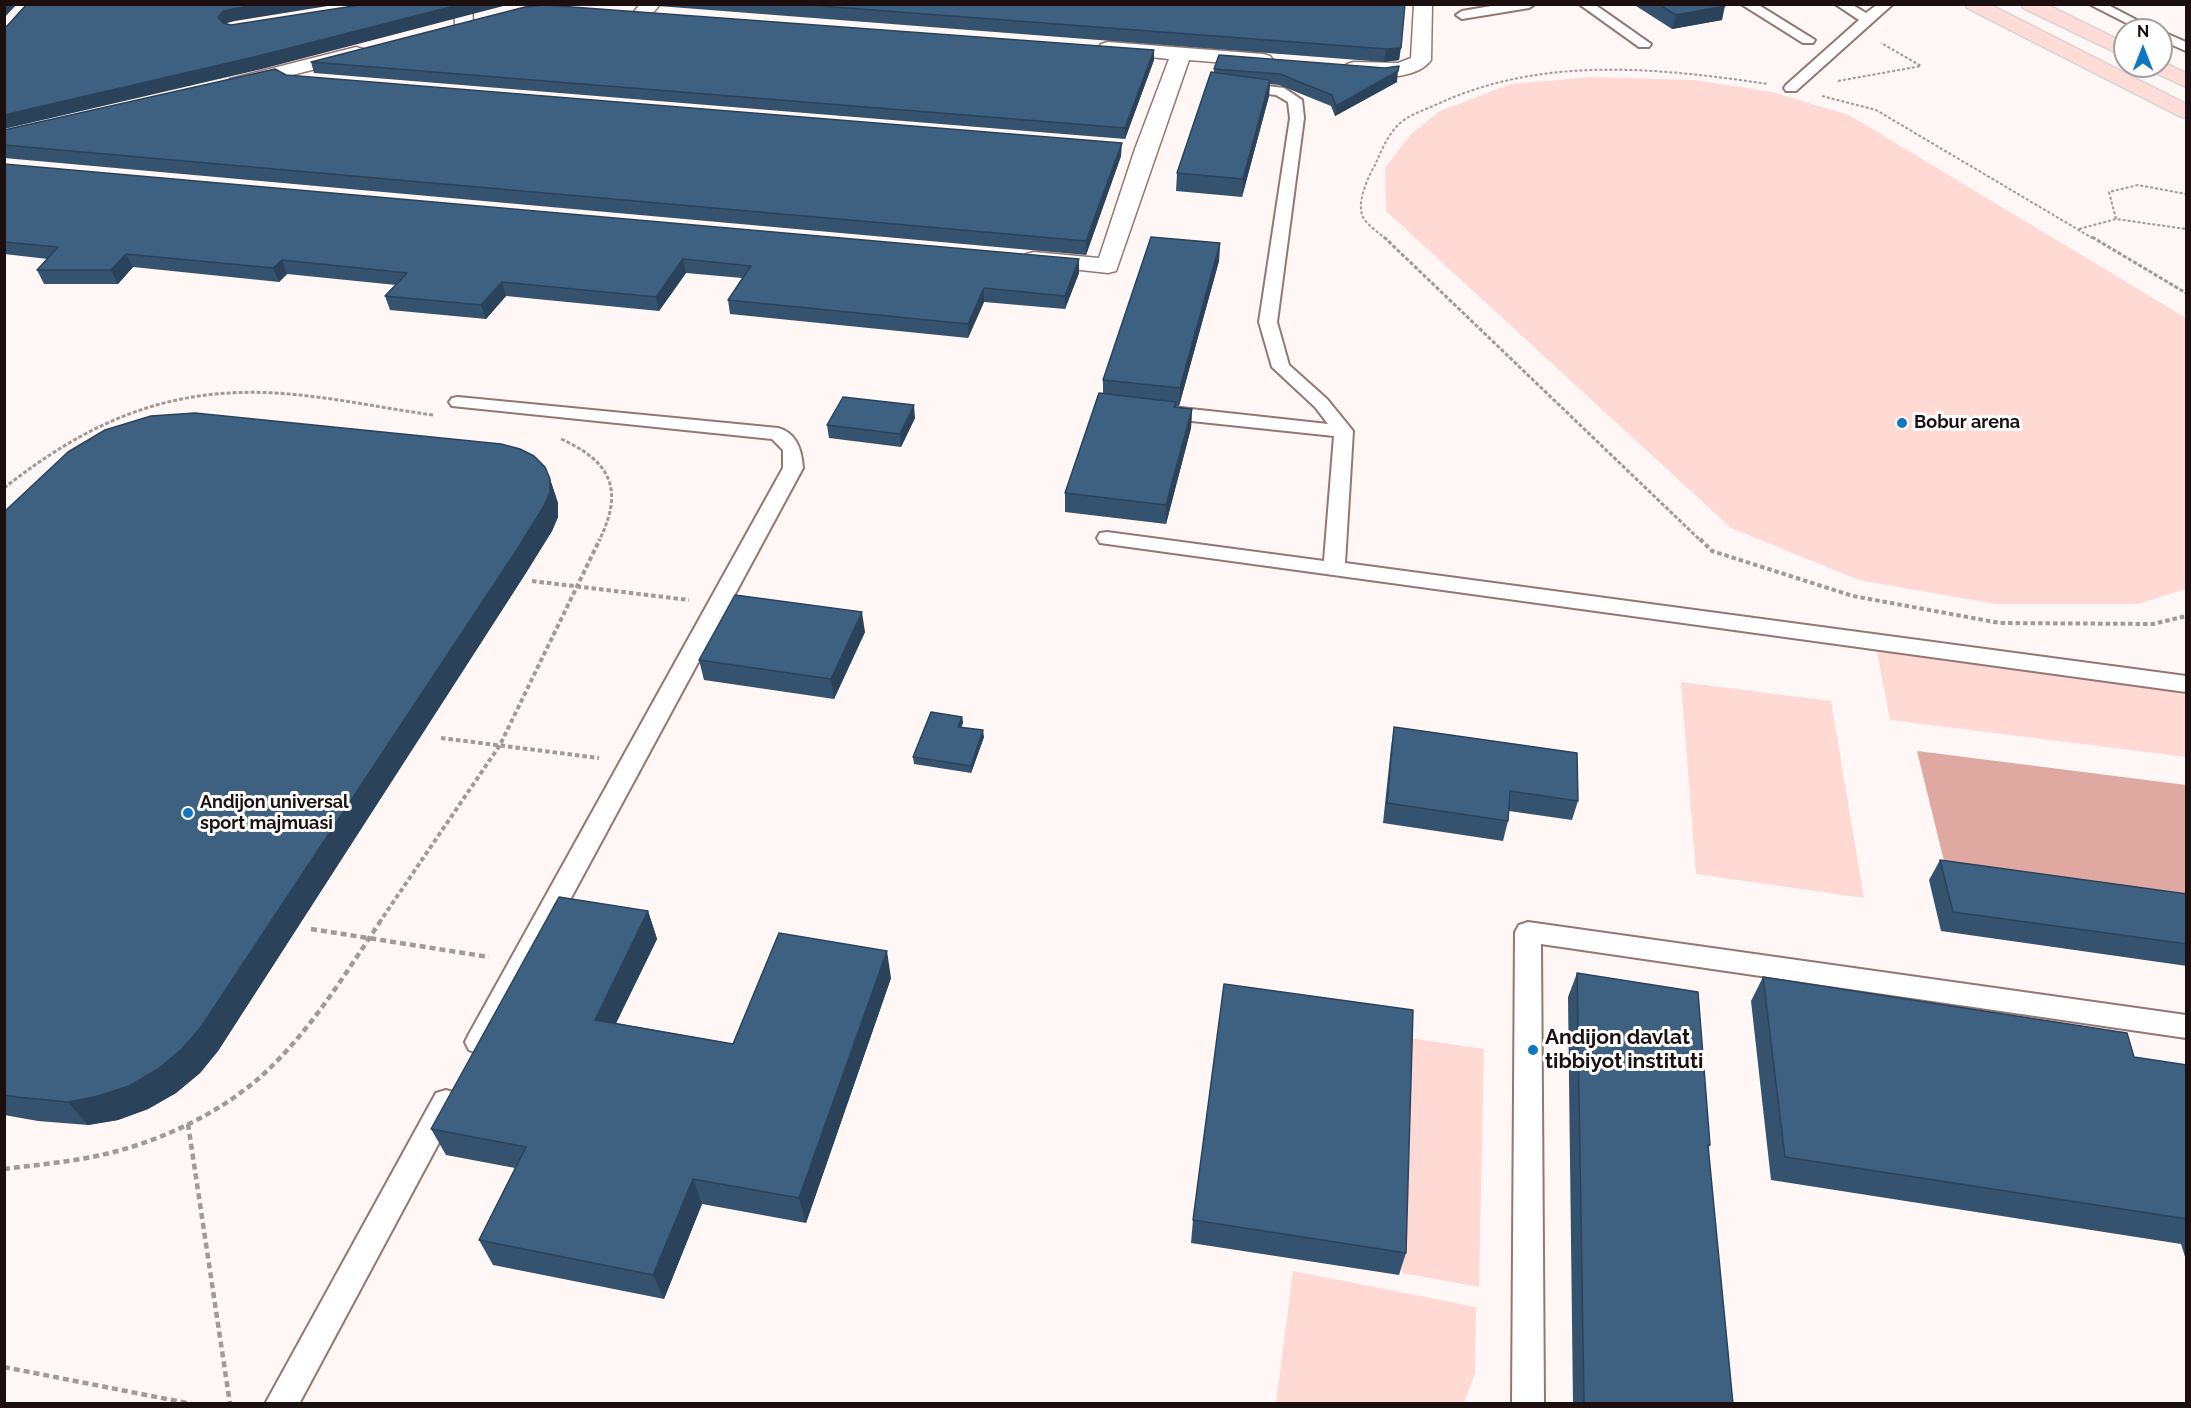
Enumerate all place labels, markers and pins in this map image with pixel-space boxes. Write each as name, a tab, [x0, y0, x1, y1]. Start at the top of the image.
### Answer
place label: Bobur arena	[1914, 412, 2020, 434]
marker: Bobur arena	[1895, 416, 1909, 430]
place label: Andijon universal sport majmuasi	[200, 792, 349, 834]
marker: Andijon universal sport majmuasi	[181, 806, 195, 820]
place label: Andijon davlat tibbiyot instituti	[1545, 1025, 1703, 1075]
marker: Andijon davlat tibbiyot instituti	[1526, 1043, 1540, 1057]

